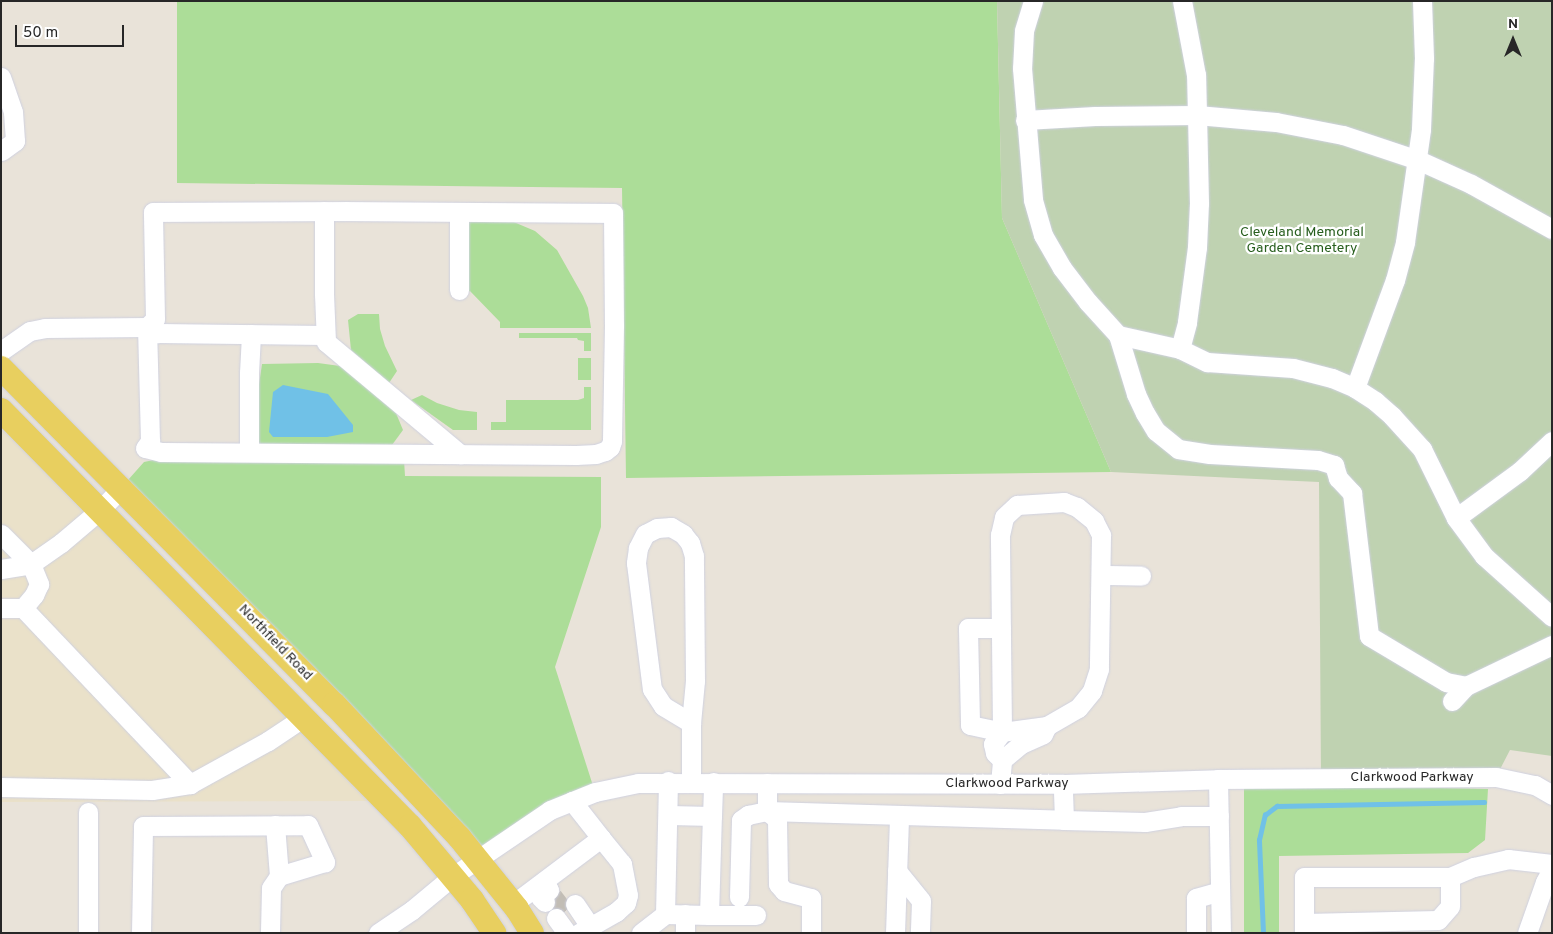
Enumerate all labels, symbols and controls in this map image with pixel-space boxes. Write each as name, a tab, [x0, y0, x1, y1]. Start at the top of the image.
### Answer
scale bar	[18, 15, 126, 47]
north arrow	[1488, 15, 1538, 65]
text: N	[1508, 16, 1518, 33]
text: 50 m	[23, 24, 58, 43]
park label: Cleveland Memorial Garden Cemetery	[1240, 225, 1364, 258]
street label: Northfield Road	[234, 601, 316, 685]
street label: Clarkwood Parkway	[1350, 770, 1474, 786]
street label: Clarkwood Parkway	[945, 776, 1069, 792]

